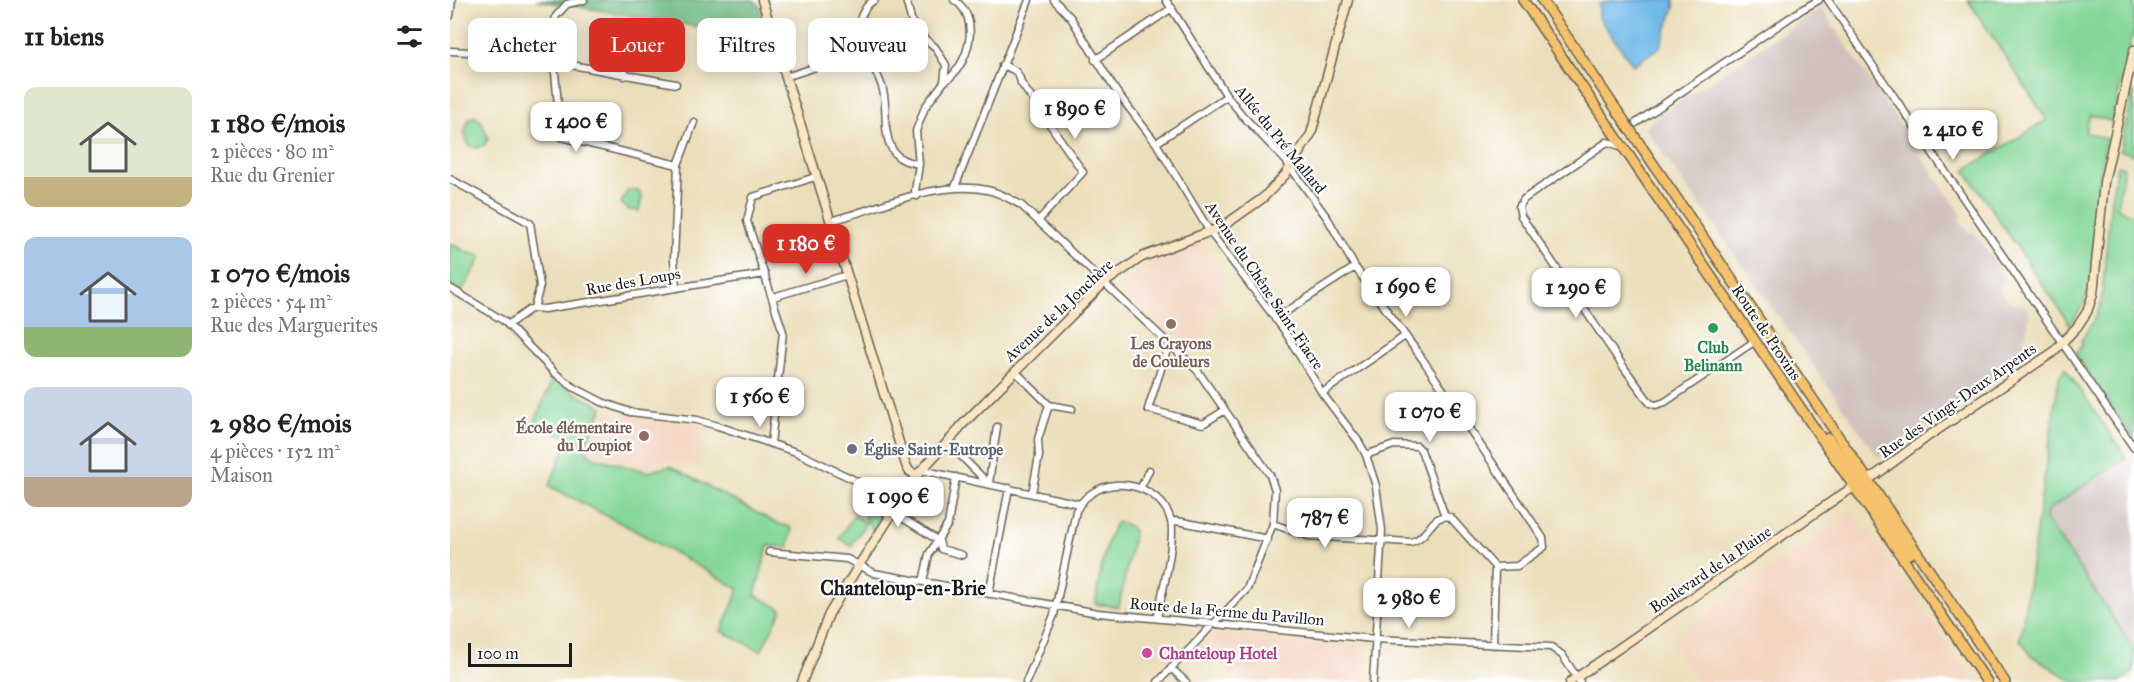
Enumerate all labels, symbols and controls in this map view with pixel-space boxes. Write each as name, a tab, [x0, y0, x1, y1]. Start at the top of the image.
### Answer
chip: Acheter	[468, 18, 577, 72]
chip: Louer	[589, 18, 685, 72]
chip: Filtres	[697, 18, 796, 72]
chip: Nouveau	[808, 18, 928, 72]
text: 11 biens	[24, 20, 104, 52]
icon: filters	[393, 20, 426, 53]
street label: Allée du Pré Mallard	[1230, 81, 1330, 197]
pin: 1 890 €	[1020, 89, 1130, 140]
text: 1 890 €	[1044, 96, 1106, 120]
pin: 1 400 €	[521, 102, 631, 153]
text: 1 180 €/mois	[210, 107, 345, 139]
text: 1 400 €	[544, 109, 608, 133]
pin: 2 410 €	[1898, 110, 2008, 161]
icon: home	[72, 111, 144, 183]
text: 2 410 €	[1922, 117, 1984, 141]
text: 2 pièces · 80 m²	[210, 139, 334, 163]
text: Rue du Grenier	[210, 163, 335, 187]
street label: Avenue du Chêne Saint-Fiacre	[1201, 197, 1328, 373]
pin: 1 180 €	[751, 224, 861, 275]
text: 1 180 €	[777, 231, 835, 255]
street label: Avenue de la Jonchère	[999, 255, 1118, 367]
text: 1 070 €/mois	[210, 257, 350, 289]
icon: home	[72, 261, 144, 333]
street label: Rue des Loups	[584, 264, 682, 299]
pin: 1 690 €	[1351, 267, 1461, 318]
pin: 1 290 €	[1521, 268, 1631, 319]
text: 1 690 €	[1375, 274, 1437, 298]
text: 1 290 €	[1546, 275, 1606, 299]
street label: Route de Provins	[1728, 281, 1806, 384]
text: 2 pièces · 54 m²	[210, 289, 332, 313]
text: Rue des Marguerites	[210, 313, 378, 337]
marker: Les Crayons de Couleurs	[1164, 317, 1178, 331]
marker: Club Belinann	[1706, 321, 1720, 335]
place label: Les Crayons de Couleurs	[1130, 334, 1212, 371]
place label: Club Belinann	[1684, 338, 1743, 375]
street label: Rue des Vingt-Deux Arpents	[1875, 339, 2040, 463]
pin: 1 560 €	[705, 377, 815, 428]
text: 1 560 €	[730, 384, 790, 408]
pin: 1 070 €	[1375, 392, 1485, 443]
text: 1 070 €	[1399, 399, 1461, 423]
text: 2 980 €/mois	[210, 407, 351, 439]
icon: home	[72, 411, 144, 483]
place label: École élémentaire du Loupiot	[516, 416, 632, 456]
marker: École élémentaire du Loupiot	[637, 429, 651, 443]
place label: Église Saint-Eutrope	[864, 438, 1004, 460]
text: 4 pièces · 152 m²	[210, 439, 340, 463]
marker: Église Saint-Eutrope	[845, 442, 859, 456]
text: Maison	[210, 463, 273, 487]
pin: 1 090 €	[843, 477, 953, 528]
text: 1 090 €	[867, 484, 929, 508]
pin: 787 €	[1283, 498, 1367, 549]
text: 787 €	[1301, 505, 1349, 529]
street label: Boulevard de la Plaine	[1646, 521, 1775, 617]
district label: Chanteloup-en-Brie	[820, 576, 986, 601]
pin: 2 980 €	[1354, 578, 1464, 629]
text: 2 980 €	[1377, 585, 1441, 609]
street label: Route de la Ferme du Pavillon	[1129, 594, 1326, 630]
scale bar	[468, 640, 572, 668]
text: 100 m	[477, 644, 519, 663]
place label: Chanteloup Hotel	[1159, 644, 1278, 664]
marker: Chanteloup Hotel	[1140, 646, 1154, 660]

